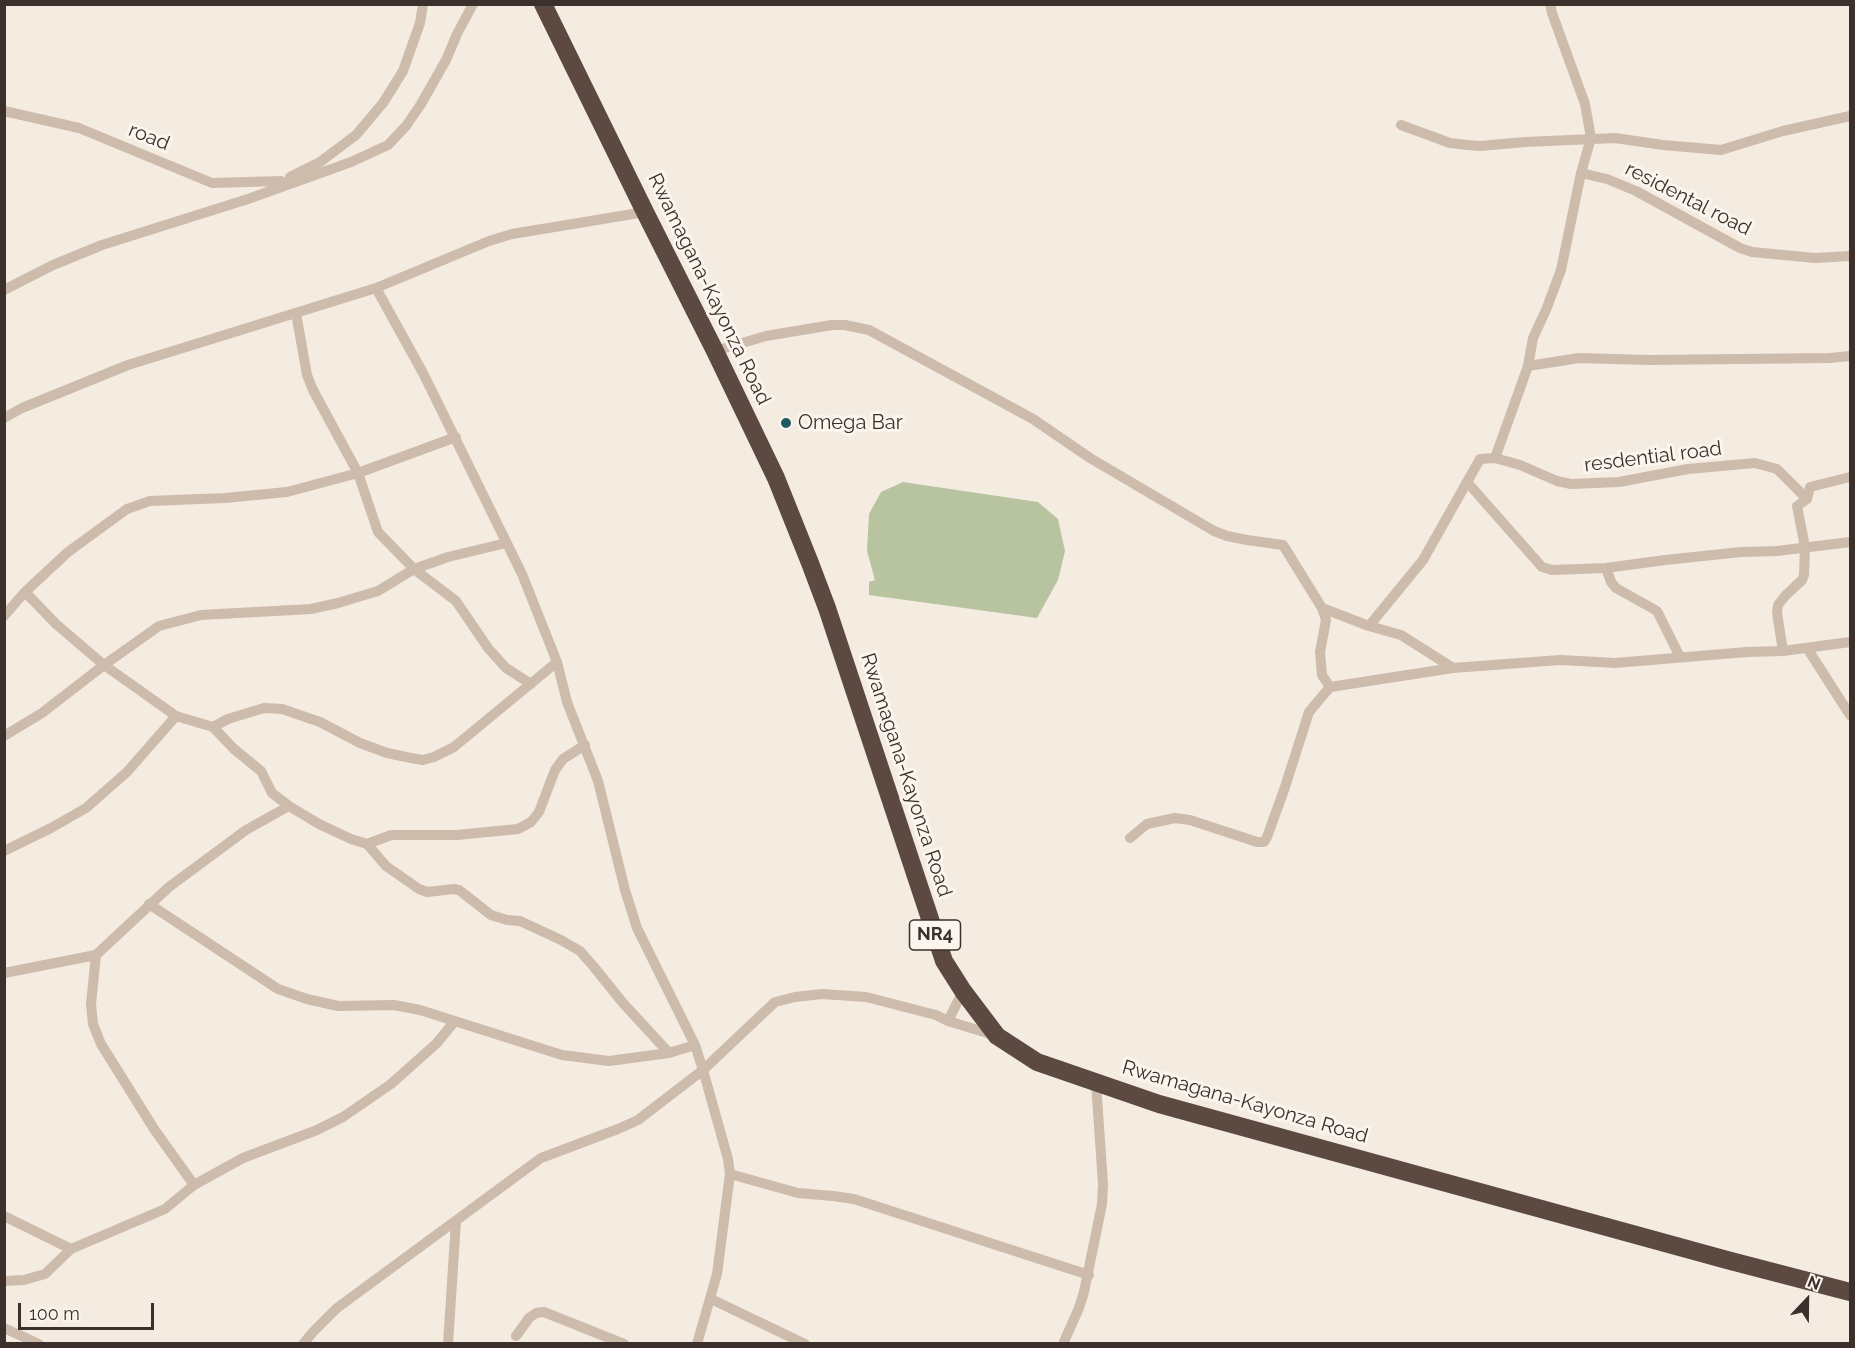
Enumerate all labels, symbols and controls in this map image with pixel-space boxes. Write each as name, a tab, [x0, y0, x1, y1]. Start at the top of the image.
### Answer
street label: road	[125, 118, 173, 156]
street label: residental road	[1621, 157, 1755, 241]
street label: Rwamagana-Kayonza Road	[642, 169, 776, 409]
place label: Omega Bar	[798, 411, 903, 435]
marker: Omega Bar	[779, 416, 793, 430]
street label: resdential road	[1583, 437, 1723, 477]
street label: Rwamagana-Kayonza Road	[855, 650, 957, 900]
road number: NR4	[910, 920, 960, 950]
street label: Rwamagana-Kayonza Road	[1119, 1055, 1371, 1149]
north arrow	[1777, 1270, 1837, 1330]
text: N	[1805, 1272, 1823, 1294]
scale bar	[21, 1291, 158, 1329]
text: 100 m	[29, 1303, 80, 1324]

